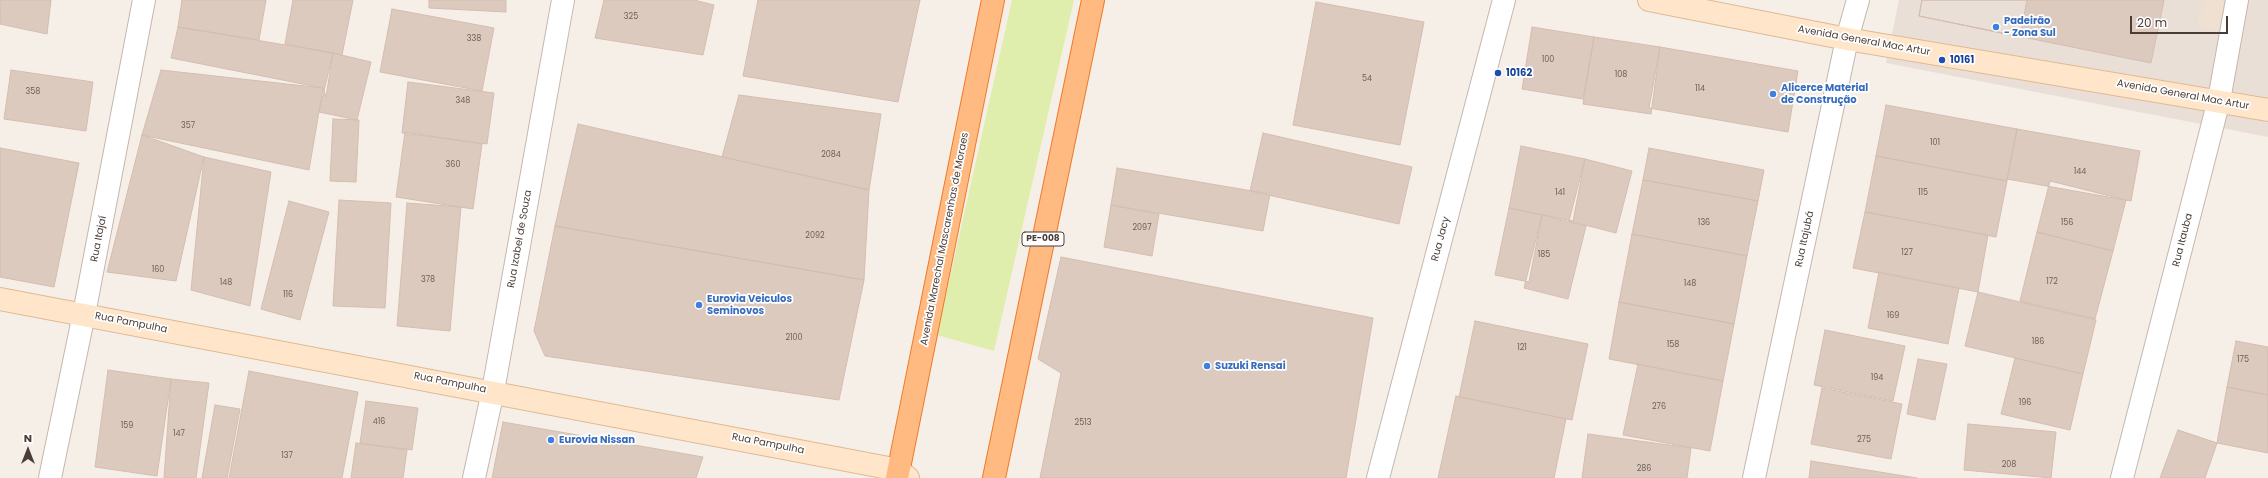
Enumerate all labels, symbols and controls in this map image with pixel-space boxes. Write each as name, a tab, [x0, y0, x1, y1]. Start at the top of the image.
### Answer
scale bar	[2132, 8, 2230, 34]
house number: 325	[624, 12, 638, 22]
text: 20 m	[2137, 14, 2167, 31]
place label: Padeirão - Zona Sul	[2004, 15, 2056, 38]
marker: Padeirão - Zona Sul	[1991, 22, 2001, 32]
street label: Avenida General Mac Artur	[1797, 23, 1931, 59]
house number: 338	[467, 34, 481, 44]
place label: 10161	[1950, 54, 1974, 66]
house number: 100	[1542, 55, 1554, 65]
marker: 10161	[1937, 55, 1947, 65]
place label: 10162	[1506, 67, 1532, 79]
marker: 10162	[1493, 68, 1503, 78]
house number: 108	[1615, 70, 1627, 80]
house number: 54	[1362, 74, 1372, 84]
street label: Avenida General Mac Artur	[2116, 77, 2250, 113]
place label: Alicerce Material de Construção	[1781, 82, 1868, 106]
house number: 114	[1695, 84, 1705, 94]
house number: 358	[26, 87, 40, 97]
marker: Alicerce Material de Construção	[1768, 89, 1778, 99]
house number: 348	[456, 96, 470, 106]
house number: 357	[181, 121, 195, 131]
street label: Avenida Marechal Mascarenhas de Moraes	[918, 132, 972, 346]
house number: 101	[1930, 138, 1940, 148]
house number: 2084	[821, 150, 841, 160]
house number: 360	[446, 160, 460, 170]
house number: 144	[2074, 167, 2086, 177]
house number: 141	[1555, 188, 1565, 198]
house number: 115	[1918, 188, 1928, 198]
street label: Rua Izabel de Souza	[505, 189, 535, 289]
street label: Rua Itajubá	[1793, 210, 1817, 268]
street label: Rua Itauba	[2171, 212, 2195, 268]
street label: Rua Itajaí	[89, 215, 109, 263]
street label: Rua Jacy	[1429, 215, 1453, 263]
house number: 136	[1698, 218, 1710, 228]
house number: 156	[2061, 218, 2073, 228]
house number: 2097	[1132, 223, 1152, 233]
house number: 2092	[805, 231, 825, 241]
road number: PE-008	[1022, 232, 1064, 246]
house number: 127	[1901, 248, 1913, 258]
house number: 185	[1538, 250, 1550, 260]
house number: 160	[152, 265, 164, 275]
house number: 378	[421, 275, 435, 285]
house number: 172	[2046, 277, 2058, 287]
house number: 148	[220, 278, 232, 288]
house number: 148	[1684, 279, 1696, 289]
house number: 116	[283, 290, 293, 300]
place label: Eurovia Veiculos Seminovos	[707, 293, 792, 316]
marker: Eurovia Veiculos Seminovos	[694, 300, 704, 310]
street label: Rua Pampulha	[94, 310, 168, 336]
house number: 169	[1887, 311, 1899, 321]
house number: 2100	[785, 333, 803, 343]
house number: 186	[2032, 337, 2044, 347]
house number: 158	[1667, 340, 1679, 350]
house number: 121	[1517, 343, 1527, 353]
house number: 175	[2237, 355, 2249, 365]
place label: Suzuki Rensai	[1215, 360, 1286, 372]
marker: Suzuki Rensai	[1202, 361, 1212, 371]
street label: Rua Pampulha	[413, 370, 487, 396]
house number: 194	[1871, 373, 1883, 383]
house number: 196	[2019, 398, 2031, 408]
house number: 276	[1652, 402, 1666, 412]
house number: 416	[373, 417, 385, 427]
house number: 2513	[1075, 418, 1091, 428]
house number: 159	[121, 421, 133, 431]
house number: 147	[173, 429, 185, 439]
north arrow	[8, 430, 48, 470]
text: N	[24, 430, 32, 446]
street label: Rua Pampulha	[731, 431, 805, 457]
place label: Eurovia Nissan	[559, 434, 635, 446]
marker: Eurovia Nissan	[546, 435, 556, 445]
house number: 275	[1857, 435, 1871, 445]
house number: 137	[281, 451, 293, 461]
house number: 208	[2002, 460, 2016, 470]
house number: 286	[1637, 464, 1651, 474]

